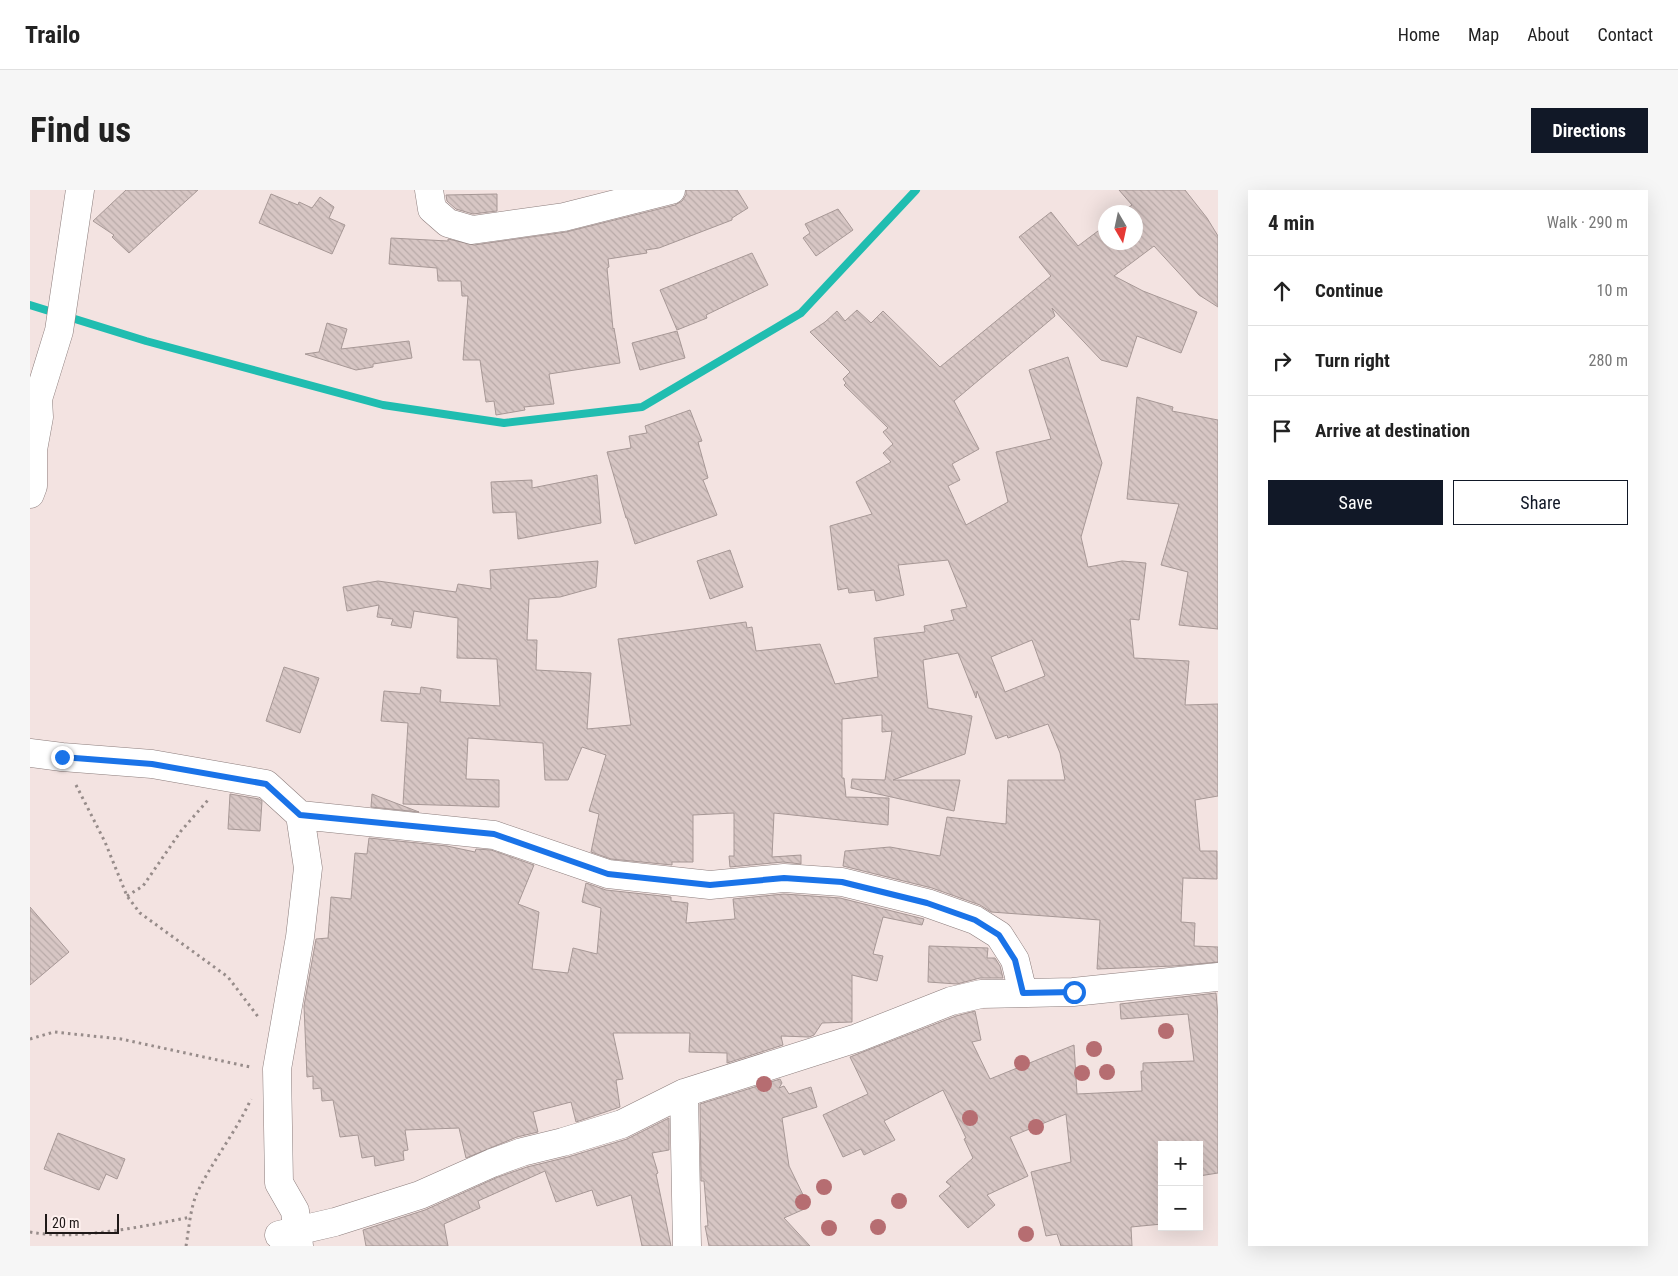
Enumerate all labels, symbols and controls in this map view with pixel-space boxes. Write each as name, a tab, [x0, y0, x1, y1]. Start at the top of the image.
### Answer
text: Trailo	[25, 21, 80, 49]
text: Home	[1398, 24, 1440, 45]
text: Map	[1468, 24, 1499, 45]
text: About	[1527, 24, 1569, 45]
text: Contact	[1597, 24, 1653, 45]
button: Directions	[1531, 108, 1648, 153]
text: Find us	[30, 110, 131, 151]
north arrow	[1098, 205, 1143, 250]
text: 4 min	[1268, 211, 1315, 235]
text: Walk · 290 m	[1547, 213, 1628, 232]
icon: ahead	[1268, 277, 1296, 305]
text: Continue	[1315, 279, 1383, 302]
text: 10 m	[1596, 281, 1628, 300]
icon: right	[1268, 347, 1296, 375]
text: Turn right	[1315, 349, 1390, 372]
text: 280 m	[1589, 351, 1628, 370]
icon: arrive	[1268, 417, 1296, 445]
text: Arrive at destination	[1315, 419, 1470, 442]
button: Save	[1268, 480, 1443, 525]
button: Share	[1453, 480, 1628, 525]
route end	[51, 746, 74, 769]
route start	[1063, 981, 1086, 1004]
map controls	[1158, 1141, 1203, 1231]
button: +	[1158, 1141, 1203, 1186]
button: −	[1158, 1186, 1203, 1231]
scale bar	[45, 1211, 119, 1234]
text: 20 m	[52, 1215, 80, 1231]

